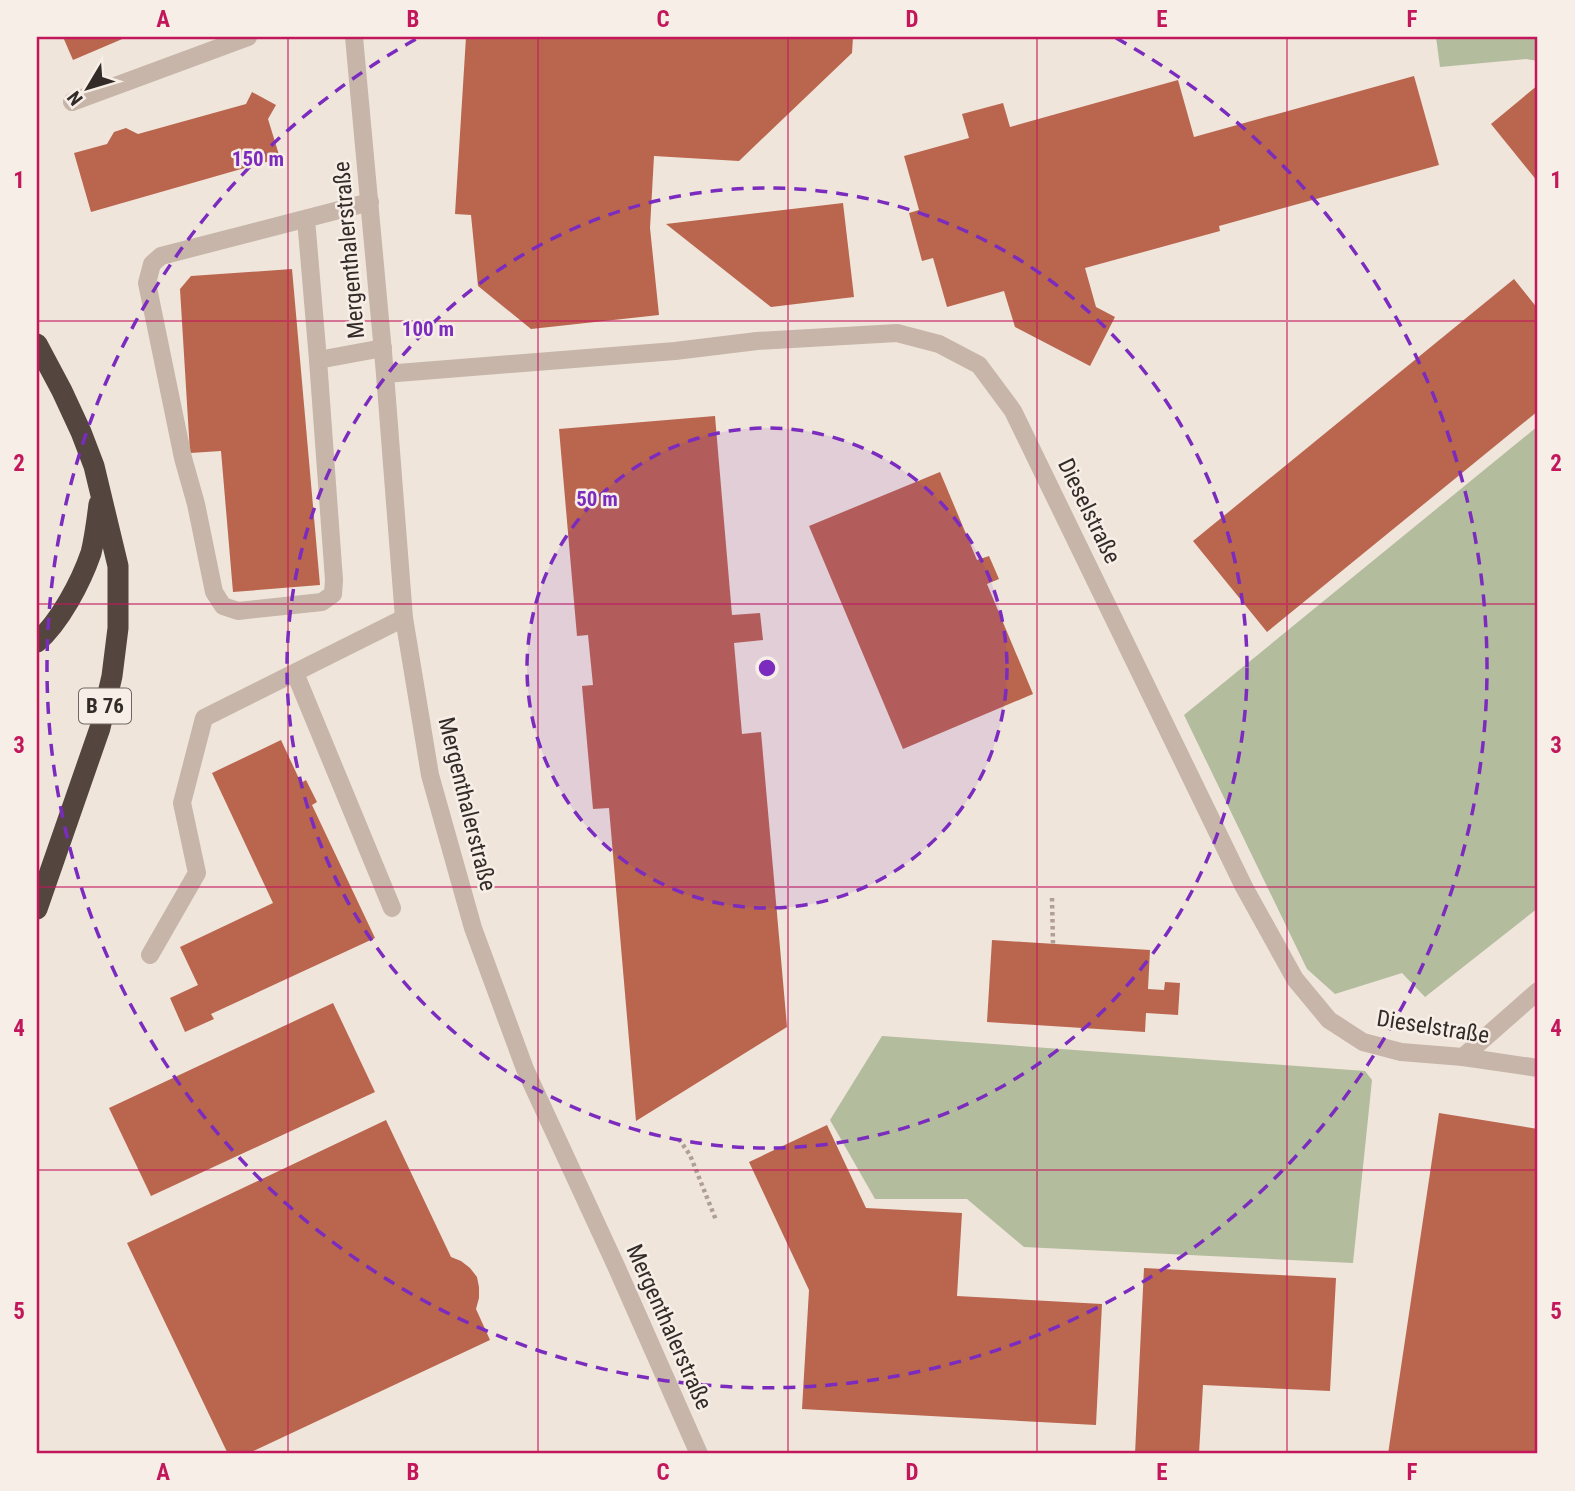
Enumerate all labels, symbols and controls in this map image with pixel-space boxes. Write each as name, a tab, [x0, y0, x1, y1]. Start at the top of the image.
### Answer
text: A	[156, 6, 170, 33]
text: B	[407, 6, 419, 33]
text: C	[656, 6, 670, 33]
text: D	[906, 6, 919, 33]
text: E	[1156, 6, 1168, 33]
text: F	[1407, 6, 1418, 33]
north arrow	[52, 52, 122, 122]
text: N	[62, 86, 88, 110]
text: 150 m	[232, 147, 284, 171]
street label: Mergenthalerstraße	[328, 160, 370, 340]
text: 1	[13, 167, 25, 194]
text: 1	[1550, 167, 1562, 194]
text: 100 m	[402, 317, 454, 341]
text: 2	[13, 450, 25, 477]
text: 2	[1550, 450, 1562, 477]
street label: Dieselstraße	[1052, 454, 1126, 568]
text: 50 m	[576, 487, 618, 511]
centre of rings	[755, 656, 779, 680]
road number: B 76	[79, 688, 131, 724]
street label: Mergenthalerstraße	[432, 714, 502, 894]
text: 3	[13, 732, 25, 759]
text: 3	[1550, 732, 1562, 759]
street label: Dieselstraße	[1375, 1005, 1491, 1049]
text: 4	[13, 1015, 25, 1042]
text: 4	[1550, 1015, 1562, 1042]
street label: Mergenthalerstraße	[620, 1240, 718, 1414]
text: 5	[13, 1298, 25, 1325]
text: 5	[1550, 1298, 1562, 1325]
text: A	[156, 1459, 170, 1486]
text: B	[407, 1459, 419, 1486]
text: C	[656, 1459, 670, 1486]
text: D	[906, 1459, 919, 1486]
text: E	[1156, 1459, 1168, 1486]
text: F	[1407, 1459, 1418, 1486]

